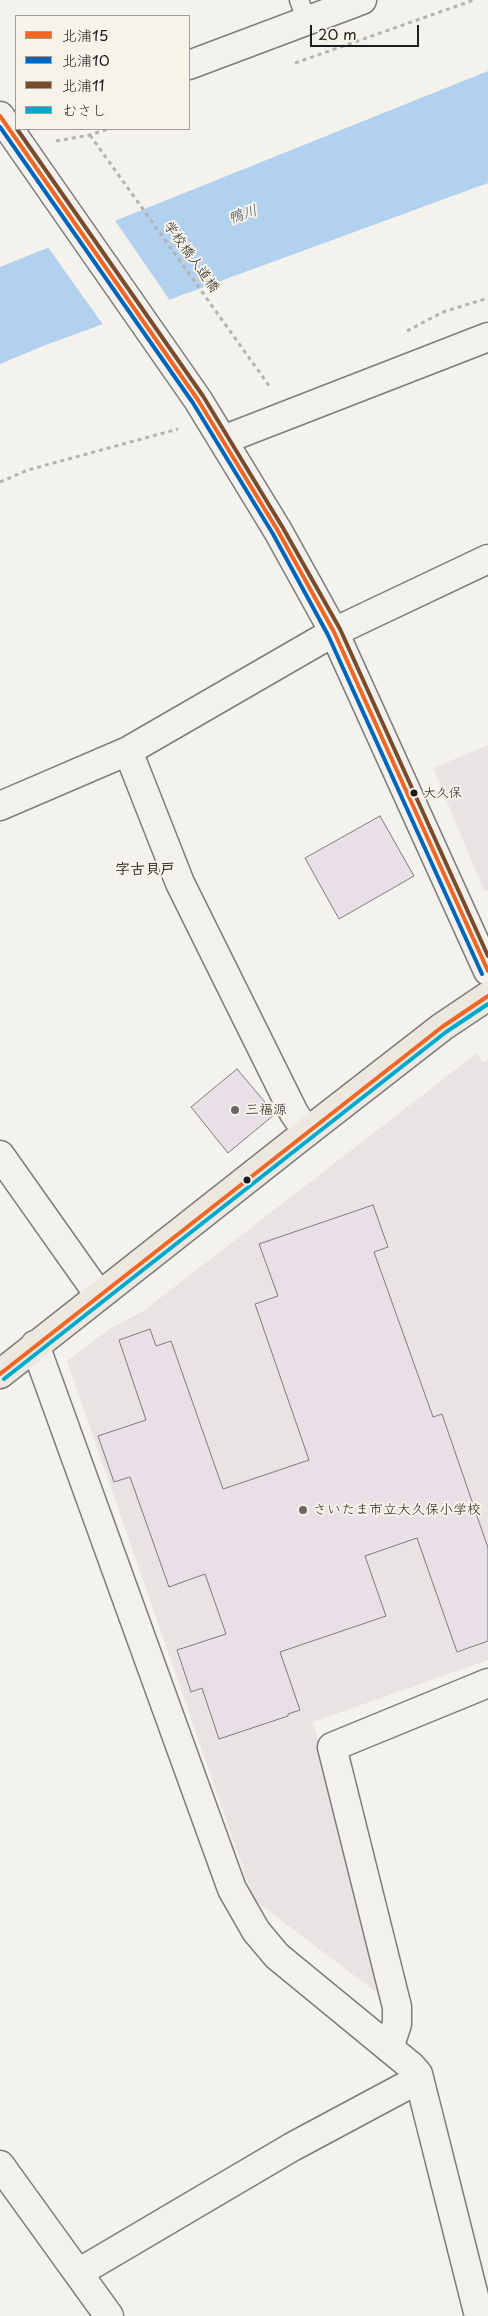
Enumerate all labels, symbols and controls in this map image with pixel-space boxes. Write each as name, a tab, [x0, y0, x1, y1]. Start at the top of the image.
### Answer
legend	[15, 15, 190, 130]
scale bar	[313, 15, 422, 47]
text: 20 m	[318, 22, 357, 45]
text: 北浦15	[62, 23, 108, 46]
text: 北浦10	[62, 48, 110, 71]
text: 北浦11	[62, 73, 105, 96]
text: むさし	[62, 98, 107, 121]
water label: 鴨川	[226, 202, 260, 228]
street label: 学校橋人道橋	[160, 218, 222, 296]
place label: 大久保	[423, 785, 462, 801]
marker: 大久保	[409, 788, 419, 798]
district label: 字古貝戸	[115, 861, 175, 879]
place label: 三福源	[245, 1102, 287, 1118]
marker: 三福源	[229, 1104, 241, 1116]
unlabelled marker	[242, 1175, 252, 1185]
place label: さいたま市立大久保小学校	[313, 1502, 481, 1518]
marker: さいたま市立大久保小学校	[297, 1504, 309, 1516]

